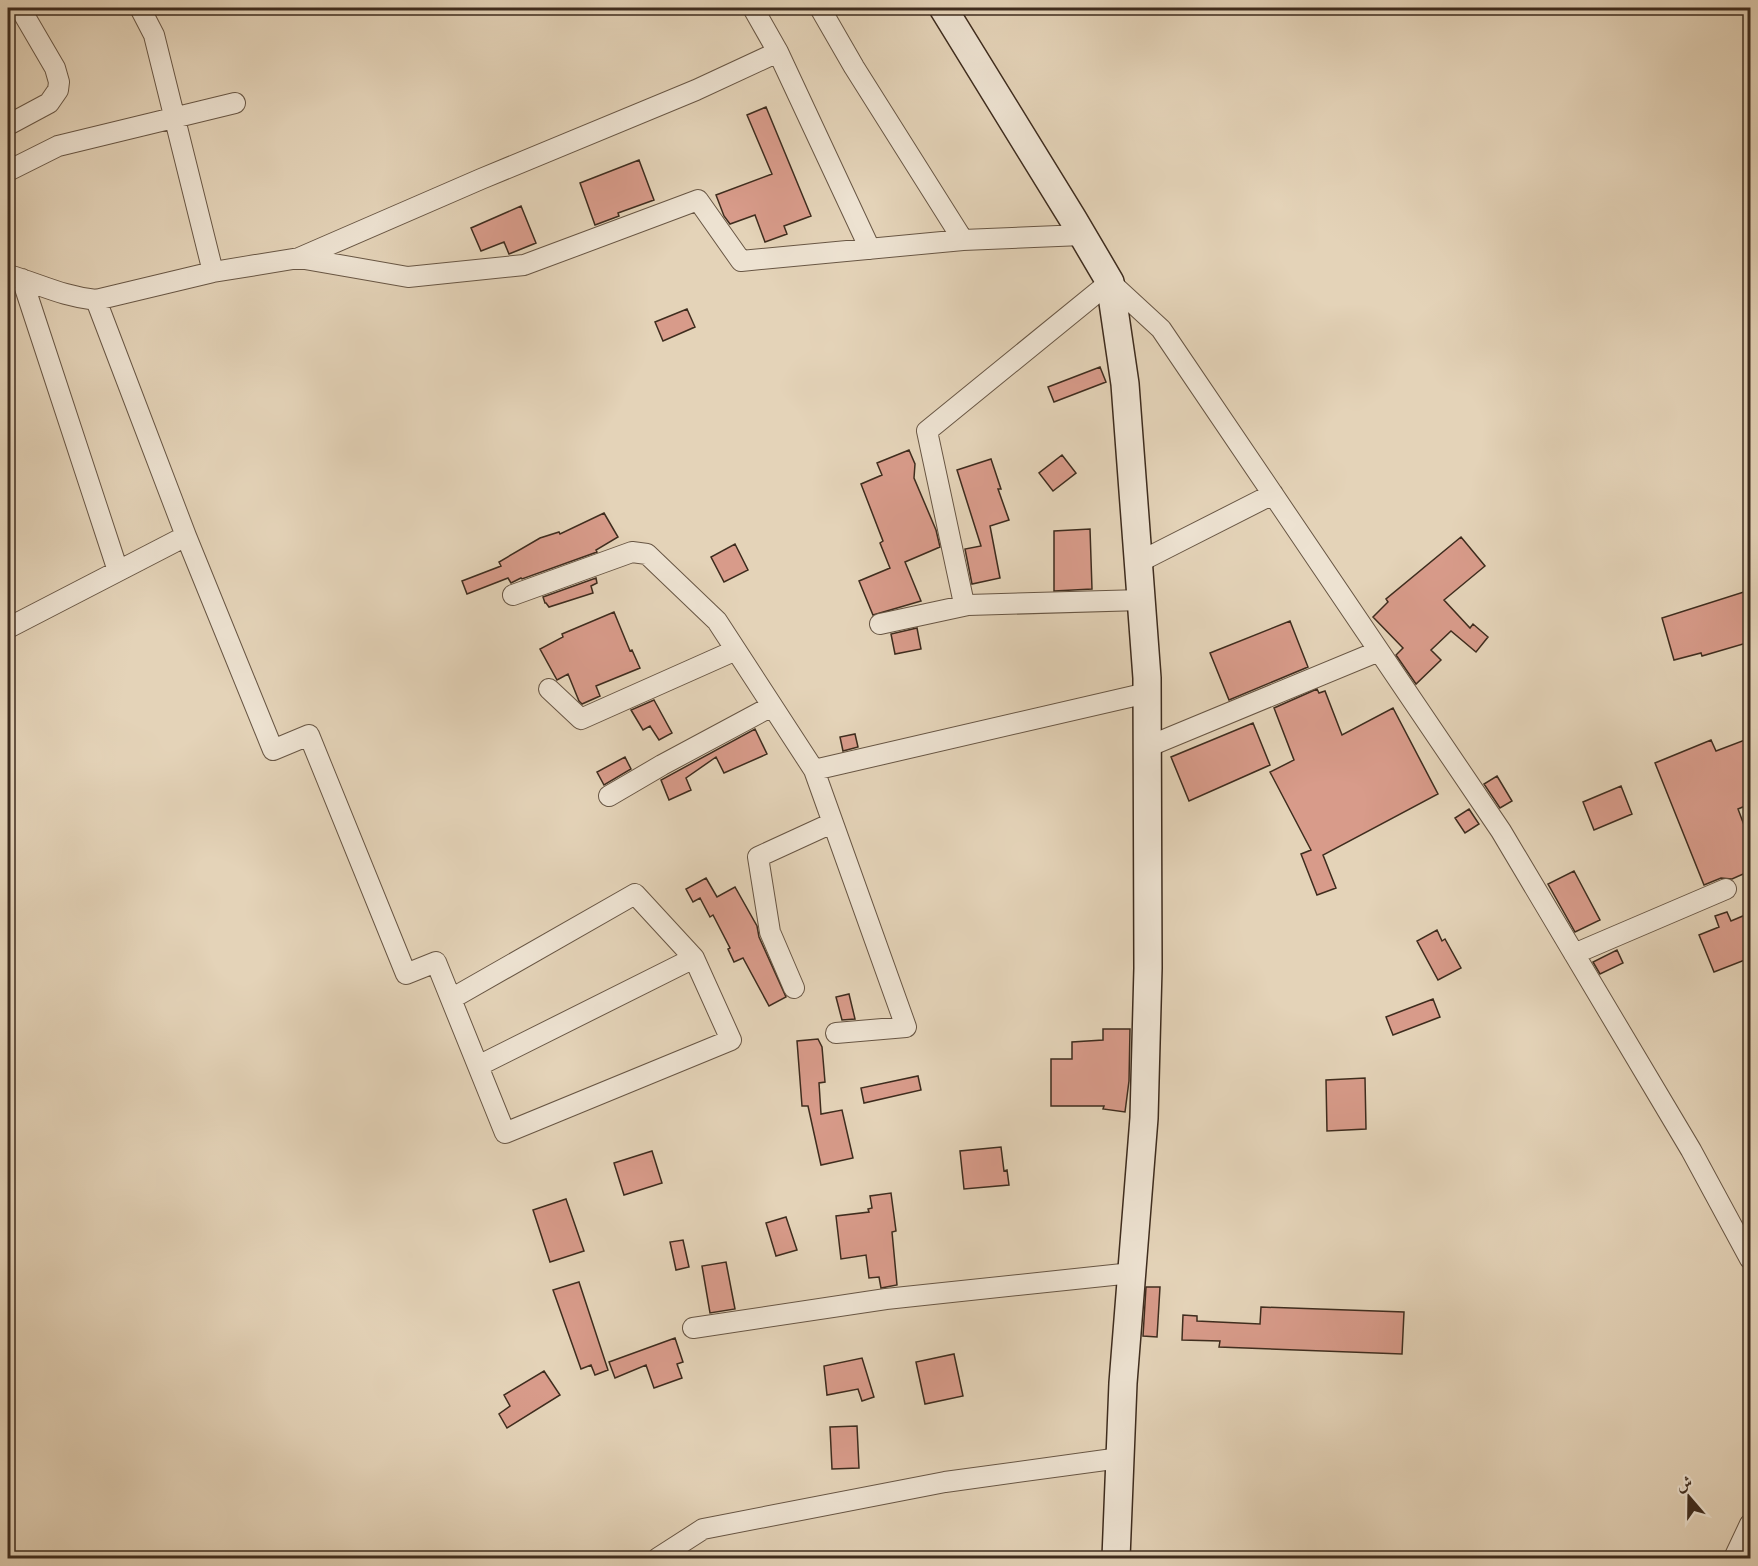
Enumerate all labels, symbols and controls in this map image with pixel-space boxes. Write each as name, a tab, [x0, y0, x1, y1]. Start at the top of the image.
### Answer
north arrow	[1659, 1467, 1719, 1527]
text: ش	[1672, 1469, 1695, 1497]

